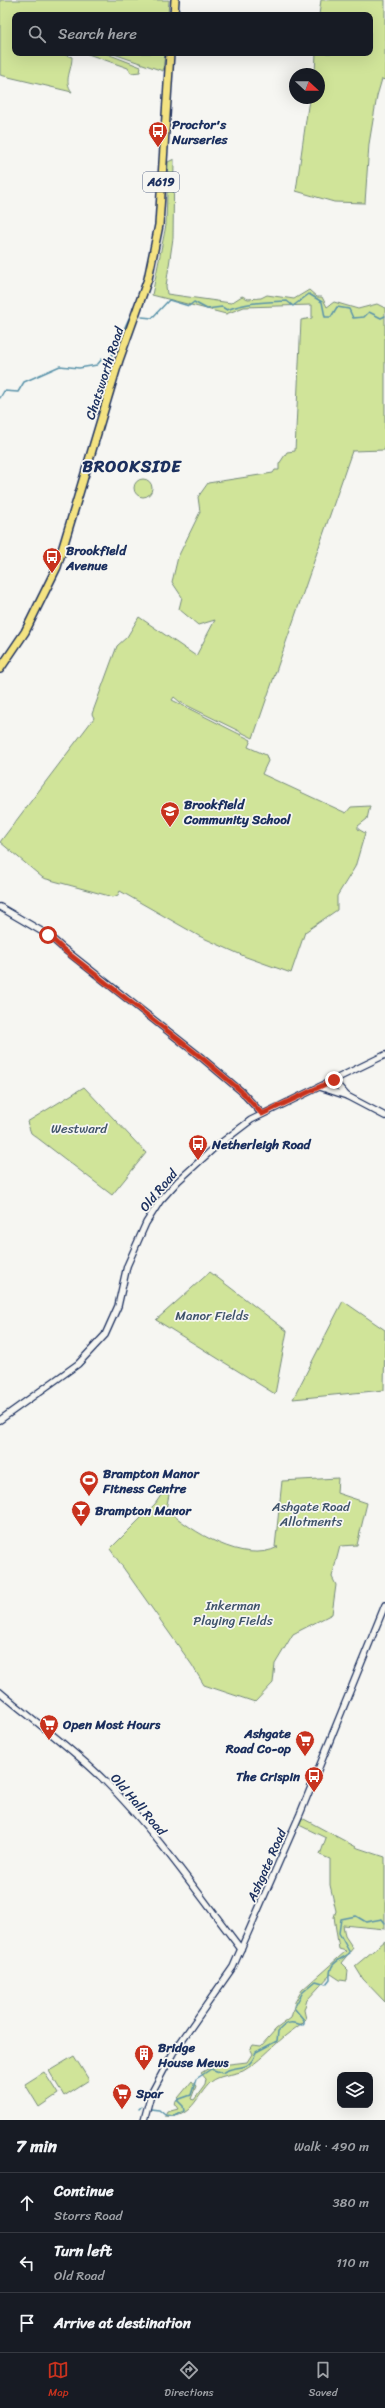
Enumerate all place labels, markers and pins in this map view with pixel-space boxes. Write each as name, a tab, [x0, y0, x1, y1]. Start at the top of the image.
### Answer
place label: Proctor's Nurseries	[171, 113, 229, 151]
bus stop icon: Proctor's Nurseries	[147, 120, 169, 148]
place label: Brookfield Avenue	[65, 539, 127, 577]
bus stop icon: Brookfield Avenue	[41, 546, 63, 574]
place label: Brookfield Community School	[183, 793, 292, 831]
school or university icon: Brookfield Community School	[159, 800, 181, 828]
bus stop icon: Netherleigh Road	[187, 1133, 209, 1161]
place label: Netherleigh Road	[211, 1133, 312, 1156]
place label: Brampton Manor Fitness Centre	[102, 1462, 200, 1500]
sports icon: Brampton Manor Fitness Centre	[78, 1469, 100, 1497]
bar icon: Brampton Manor	[70, 1499, 92, 1527]
place label: Brampton Manor	[95, 1499, 192, 1522]
supermarket icon: Open Most Hours	[38, 1713, 60, 1741]
place label: Open Most Hours	[62, 1713, 161, 1736]
place label: Ashgate Road Co-op	[225, 1722, 291, 1760]
supermarket icon: Ashgate Road Co-op	[294, 1729, 316, 1757]
place label: The Crispin	[236, 1765, 301, 1788]
bus stop icon: The Crispin	[303, 1765, 325, 1793]
place label: Bridge House Mews	[157, 2036, 229, 2074]
building icon: Bridge House Mews	[133, 2043, 155, 2071]
supermarket icon: Spar	[111, 2082, 133, 2110]
place label: Spar	[135, 2082, 165, 2105]

